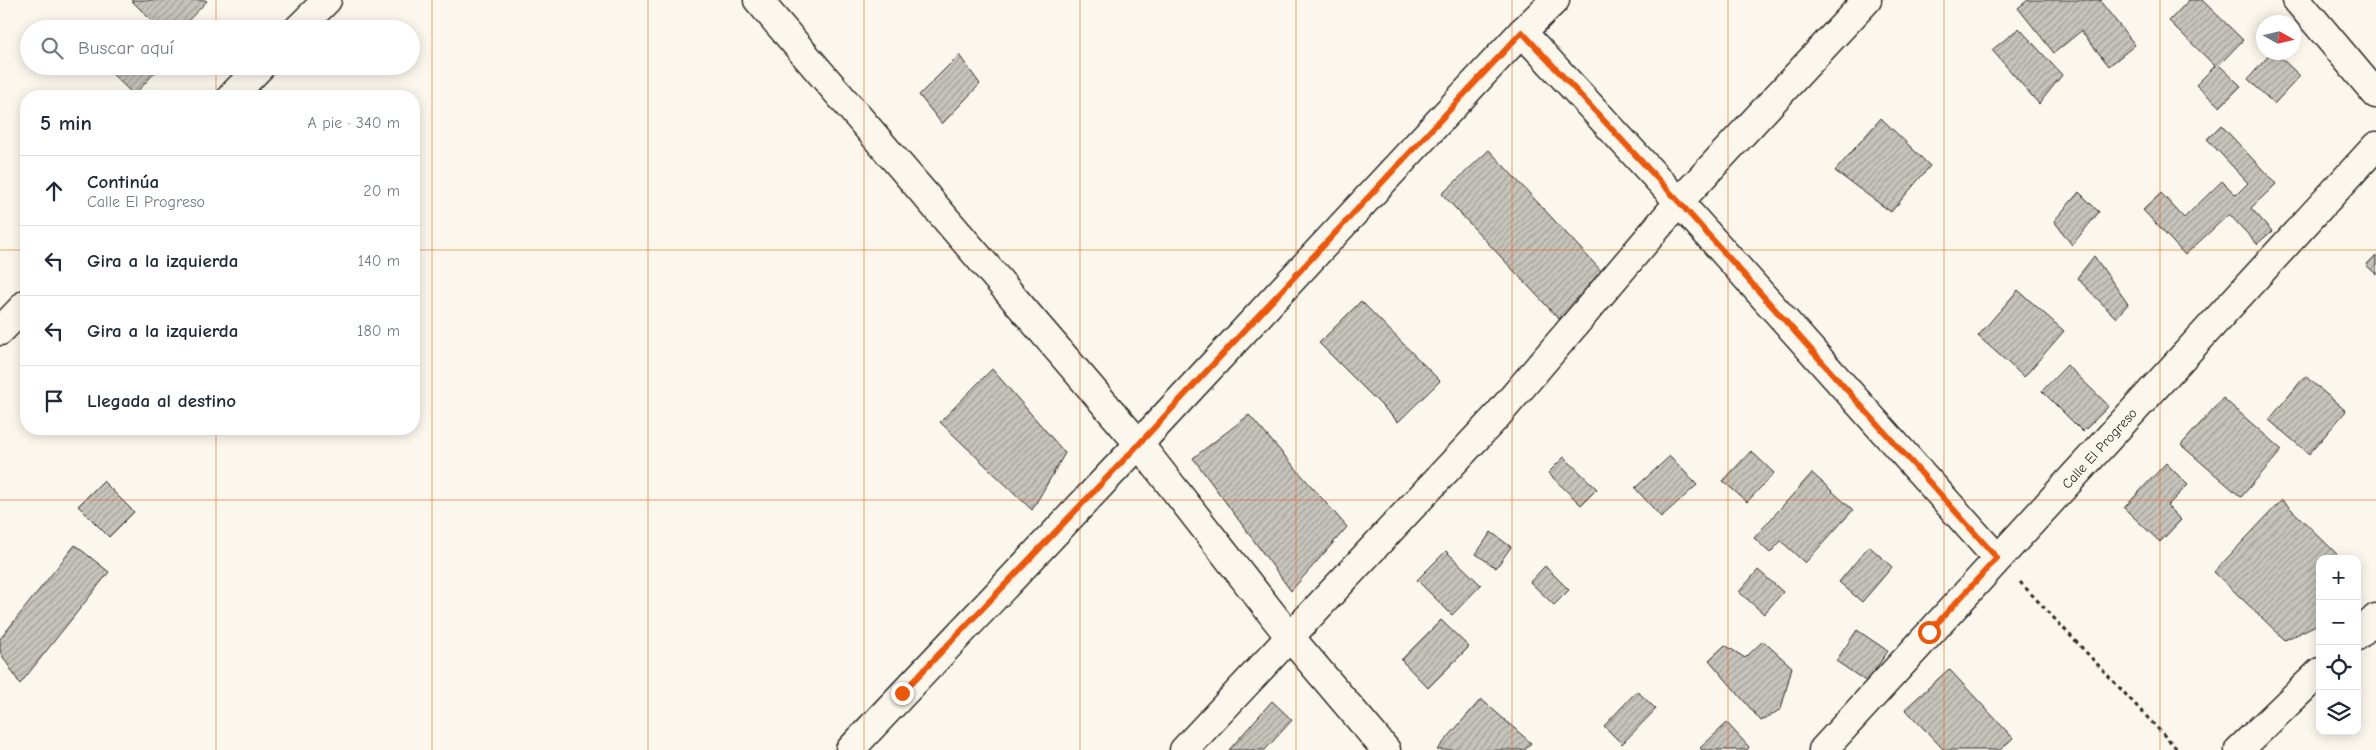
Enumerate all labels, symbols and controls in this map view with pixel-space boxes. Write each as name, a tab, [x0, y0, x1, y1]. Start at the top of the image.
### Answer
north arrow	[2256, 15, 2301, 60]
search box	[20, 20, 420, 75]
icon: search	[38, 34, 66, 62]
text: Buscar aquí	[78, 37, 174, 59]
text: 5 min	[40, 111, 92, 135]
text: A pie · 340 m	[308, 114, 400, 132]
text: Continúa	[87, 171, 159, 193]
icon: ahead	[40, 177, 68, 205]
text: 20 m	[363, 182, 400, 200]
text: Calle El Progreso	[87, 193, 205, 211]
icon: left	[40, 247, 68, 275]
text: Gira a la izquierda	[87, 250, 238, 272]
text: 140 m	[358, 252, 400, 270]
icon: left	[40, 317, 68, 345]
text: Gira a la izquierda	[87, 320, 238, 342]
text: 180 m	[357, 322, 400, 340]
icon: arrive	[40, 387, 68, 415]
text: Llegada al destino	[87, 390, 236, 412]
street label: Calle El Progreso	[2058, 405, 2141, 493]
map controls	[2316, 555, 2361, 735]
button: +	[2316, 555, 2361, 600]
button: −	[2316, 600, 2361, 645]
route start	[1918, 621, 1941, 644]
button: locate	[2316, 645, 2361, 690]
route end	[891, 682, 914, 705]
button: layers	[2316, 690, 2361, 735]

